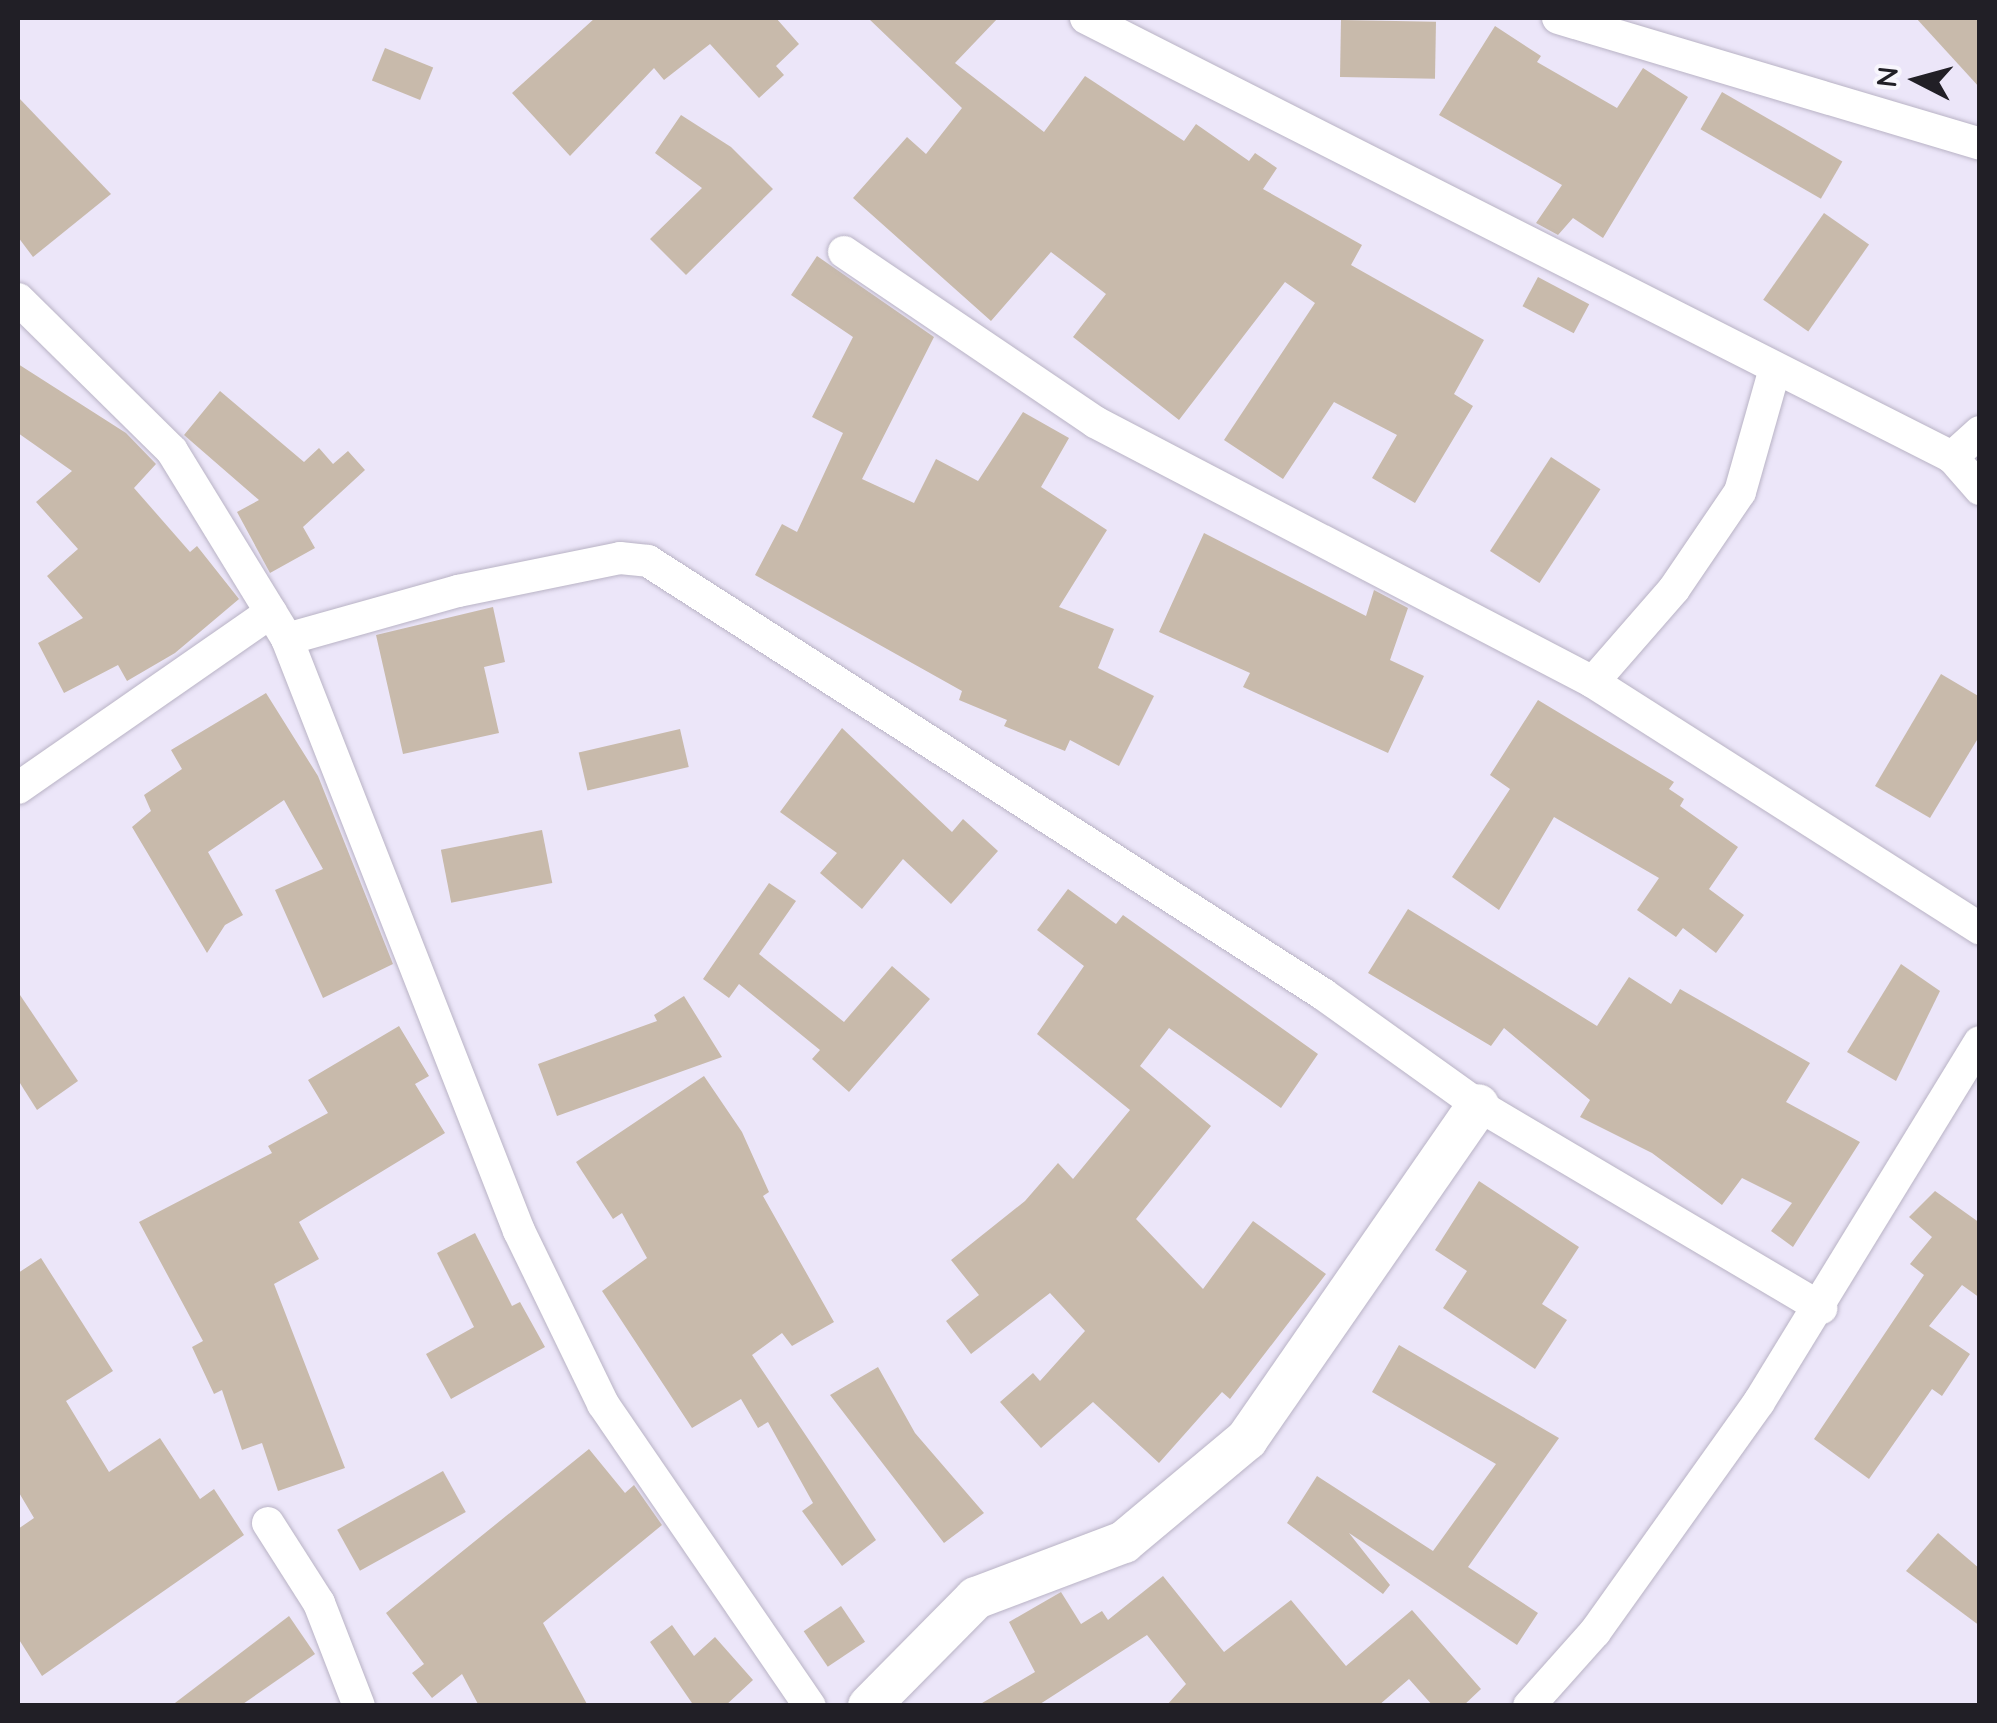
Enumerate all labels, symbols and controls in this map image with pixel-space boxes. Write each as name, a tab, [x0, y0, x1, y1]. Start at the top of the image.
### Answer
north arrow	[1867, 30, 1967, 130]
text: N	[1868, 65, 1905, 89]

